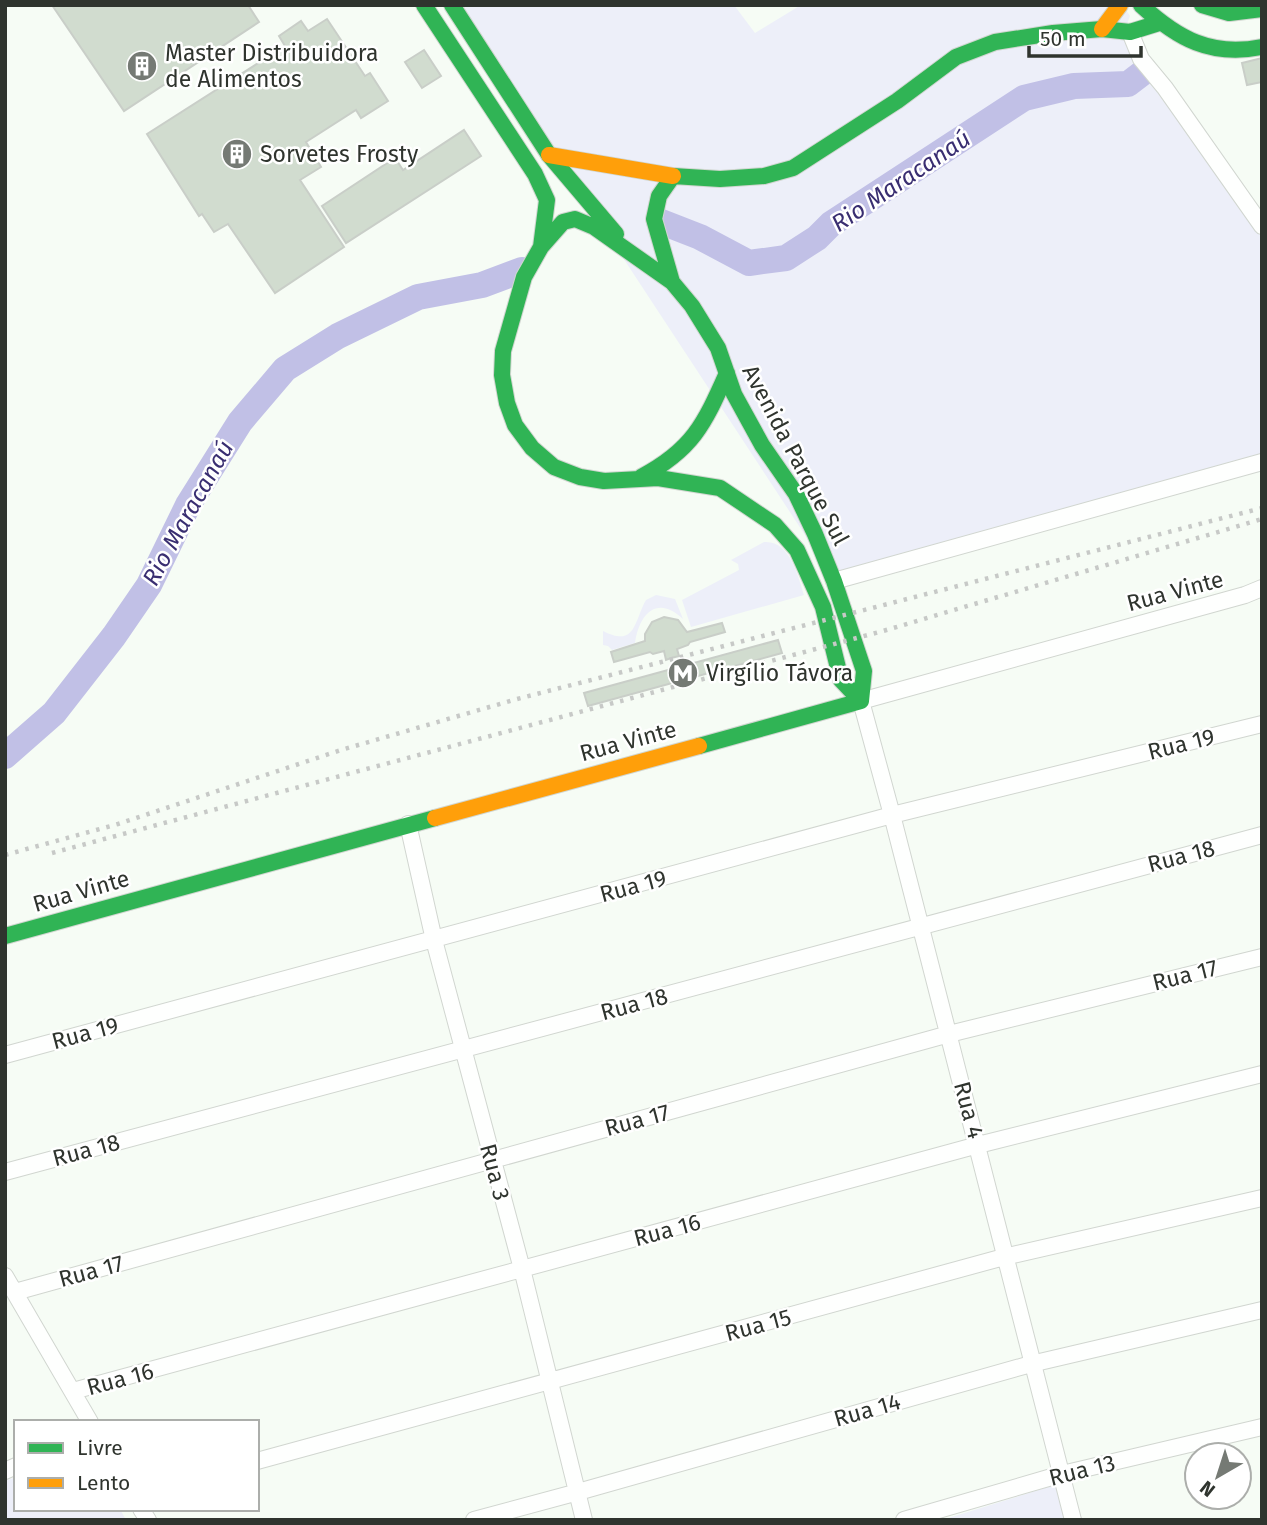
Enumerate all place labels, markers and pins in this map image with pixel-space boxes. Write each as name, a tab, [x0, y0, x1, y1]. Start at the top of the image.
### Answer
place label: Master Distribuidora de Alimentos	[165, 39, 378, 93]
building icon: Master Distribuidora de Alimentos	[125, 49, 159, 83]
building icon: Sorvetes Frosty	[220, 137, 254, 171]
place label: Sorvetes Frosty	[260, 140, 419, 168]
metro station icon: Virgílio Távora	[666, 656, 700, 690]
place label: Virgílio Távora	[706, 659, 853, 687]

